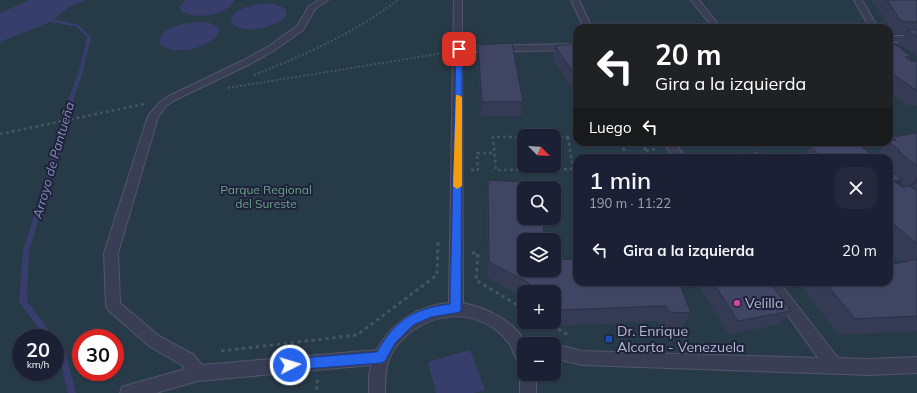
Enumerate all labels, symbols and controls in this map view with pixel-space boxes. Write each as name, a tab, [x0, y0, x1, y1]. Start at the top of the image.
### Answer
pin	[442, 32, 476, 66]
text: 20 m	[655, 37, 721, 72]
icon: arrive	[448, 38, 470, 60]
icon: left	[589, 40, 641, 92]
text: Gira a la izquierda	[655, 72, 806, 95]
water label: Arroyo de Pantueña	[28, 100, 77, 221]
icon: left	[639, 116, 661, 138]
text: Luego	[589, 118, 631, 137]
north arrow	[517, 129, 561, 173]
map controls	[517, 129, 561, 381]
text: 1 min	[589, 165, 651, 195]
button: close	[835, 167, 877, 209]
button: search	[517, 181, 561, 225]
park label: Parque Regional del Sureste	[220, 182, 312, 211]
text: 190 m · 11:22	[589, 195, 671, 211]
button: layers	[517, 233, 561, 277]
icon: left	[589, 239, 611, 261]
text: Gira a la izquierda	[623, 241, 754, 260]
text: 20 m	[842, 241, 877, 260]
button: +	[517, 285, 561, 329]
place label: Velilla	[745, 294, 783, 312]
marker: Velilla	[732, 298, 742, 308]
place label: Dr. Enrique Alcorta - Venezuela	[617, 322, 745, 356]
speed limit sign: 30	[72, 329, 124, 381]
marker: Dr. Enrique Alcorta - Venezuela	[604, 334, 614, 344]
text: 20	[26, 337, 50, 362]
button: −	[517, 337, 561, 381]
position arrow	[269, 344, 311, 386]
text: km/h	[27, 358, 49, 371]

